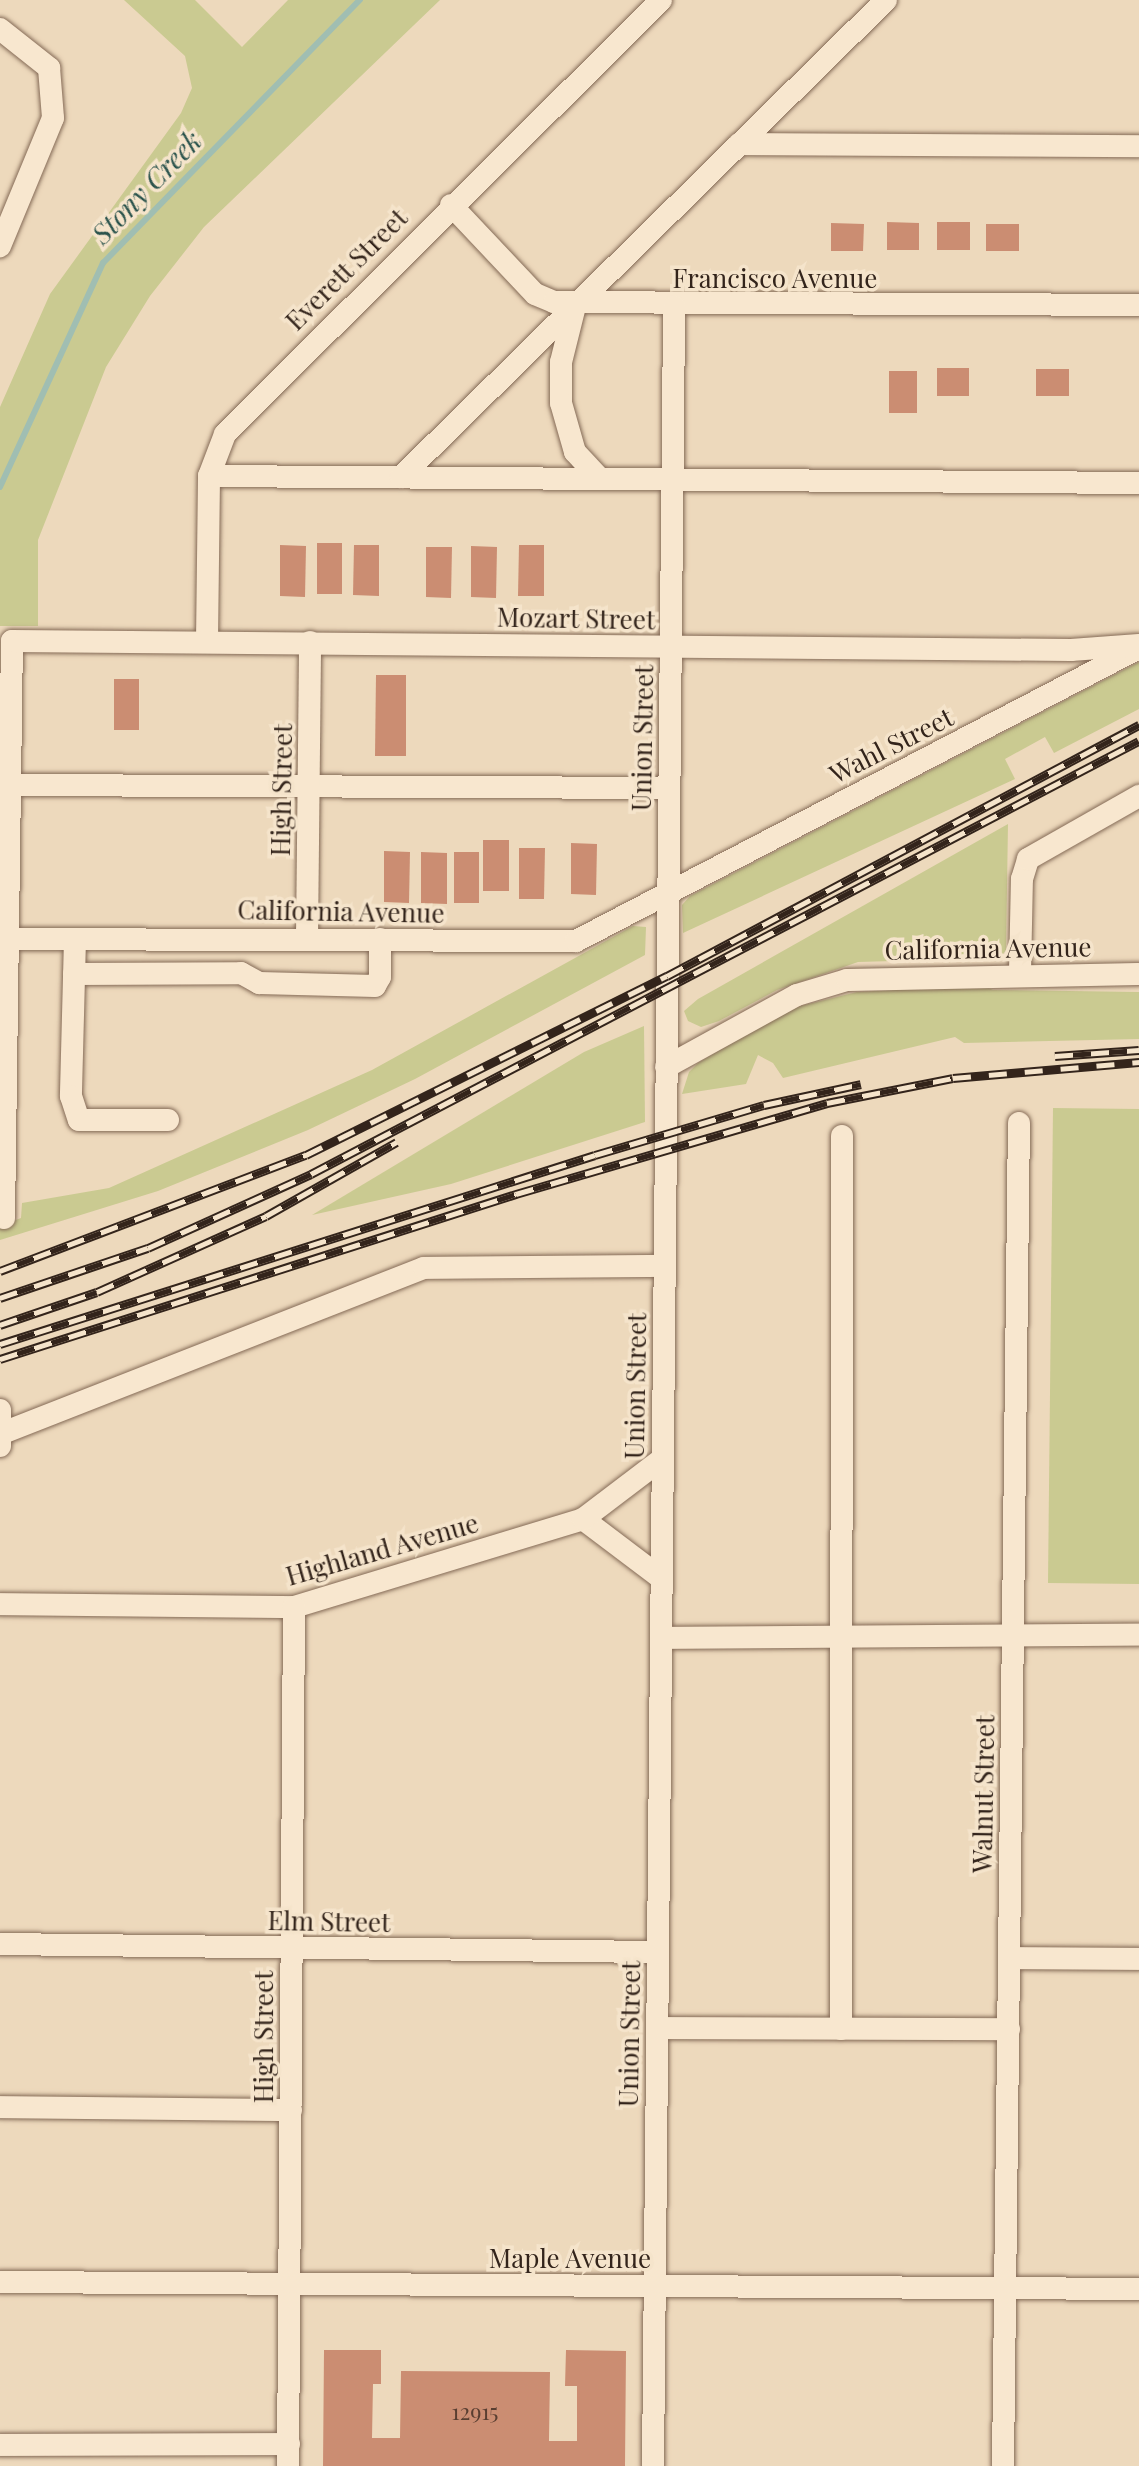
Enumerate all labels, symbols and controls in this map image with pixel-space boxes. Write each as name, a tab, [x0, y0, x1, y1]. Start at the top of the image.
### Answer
water label: Stony Creek	[84, 124, 208, 250]
street label: Everett Street	[279, 202, 413, 336]
street label: Francisco Avenue	[672, 262, 878, 294]
street label: Mozart Street	[496, 601, 656, 635]
street label: Union Street	[625, 664, 659, 812]
street label: Wahl Street	[824, 701, 958, 789]
street label: High Street	[264, 723, 298, 857]
street label: California Avenue	[237, 894, 445, 928]
street label: California Avenue	[884, 931, 1092, 965]
street label: Union Street	[618, 1312, 652, 1460]
street label: Highland Avenue	[282, 1506, 482, 1592]
street label: Walnut Street	[966, 1714, 1000, 1874]
street label: Elm Street	[267, 1904, 391, 1938]
street label: Union Street	[612, 1960, 646, 2108]
street label: High Street	[247, 1971, 279, 2103]
street label: Maple Avenue	[488, 2242, 652, 2274]
house number: 12915	[452, 2399, 498, 2425]

